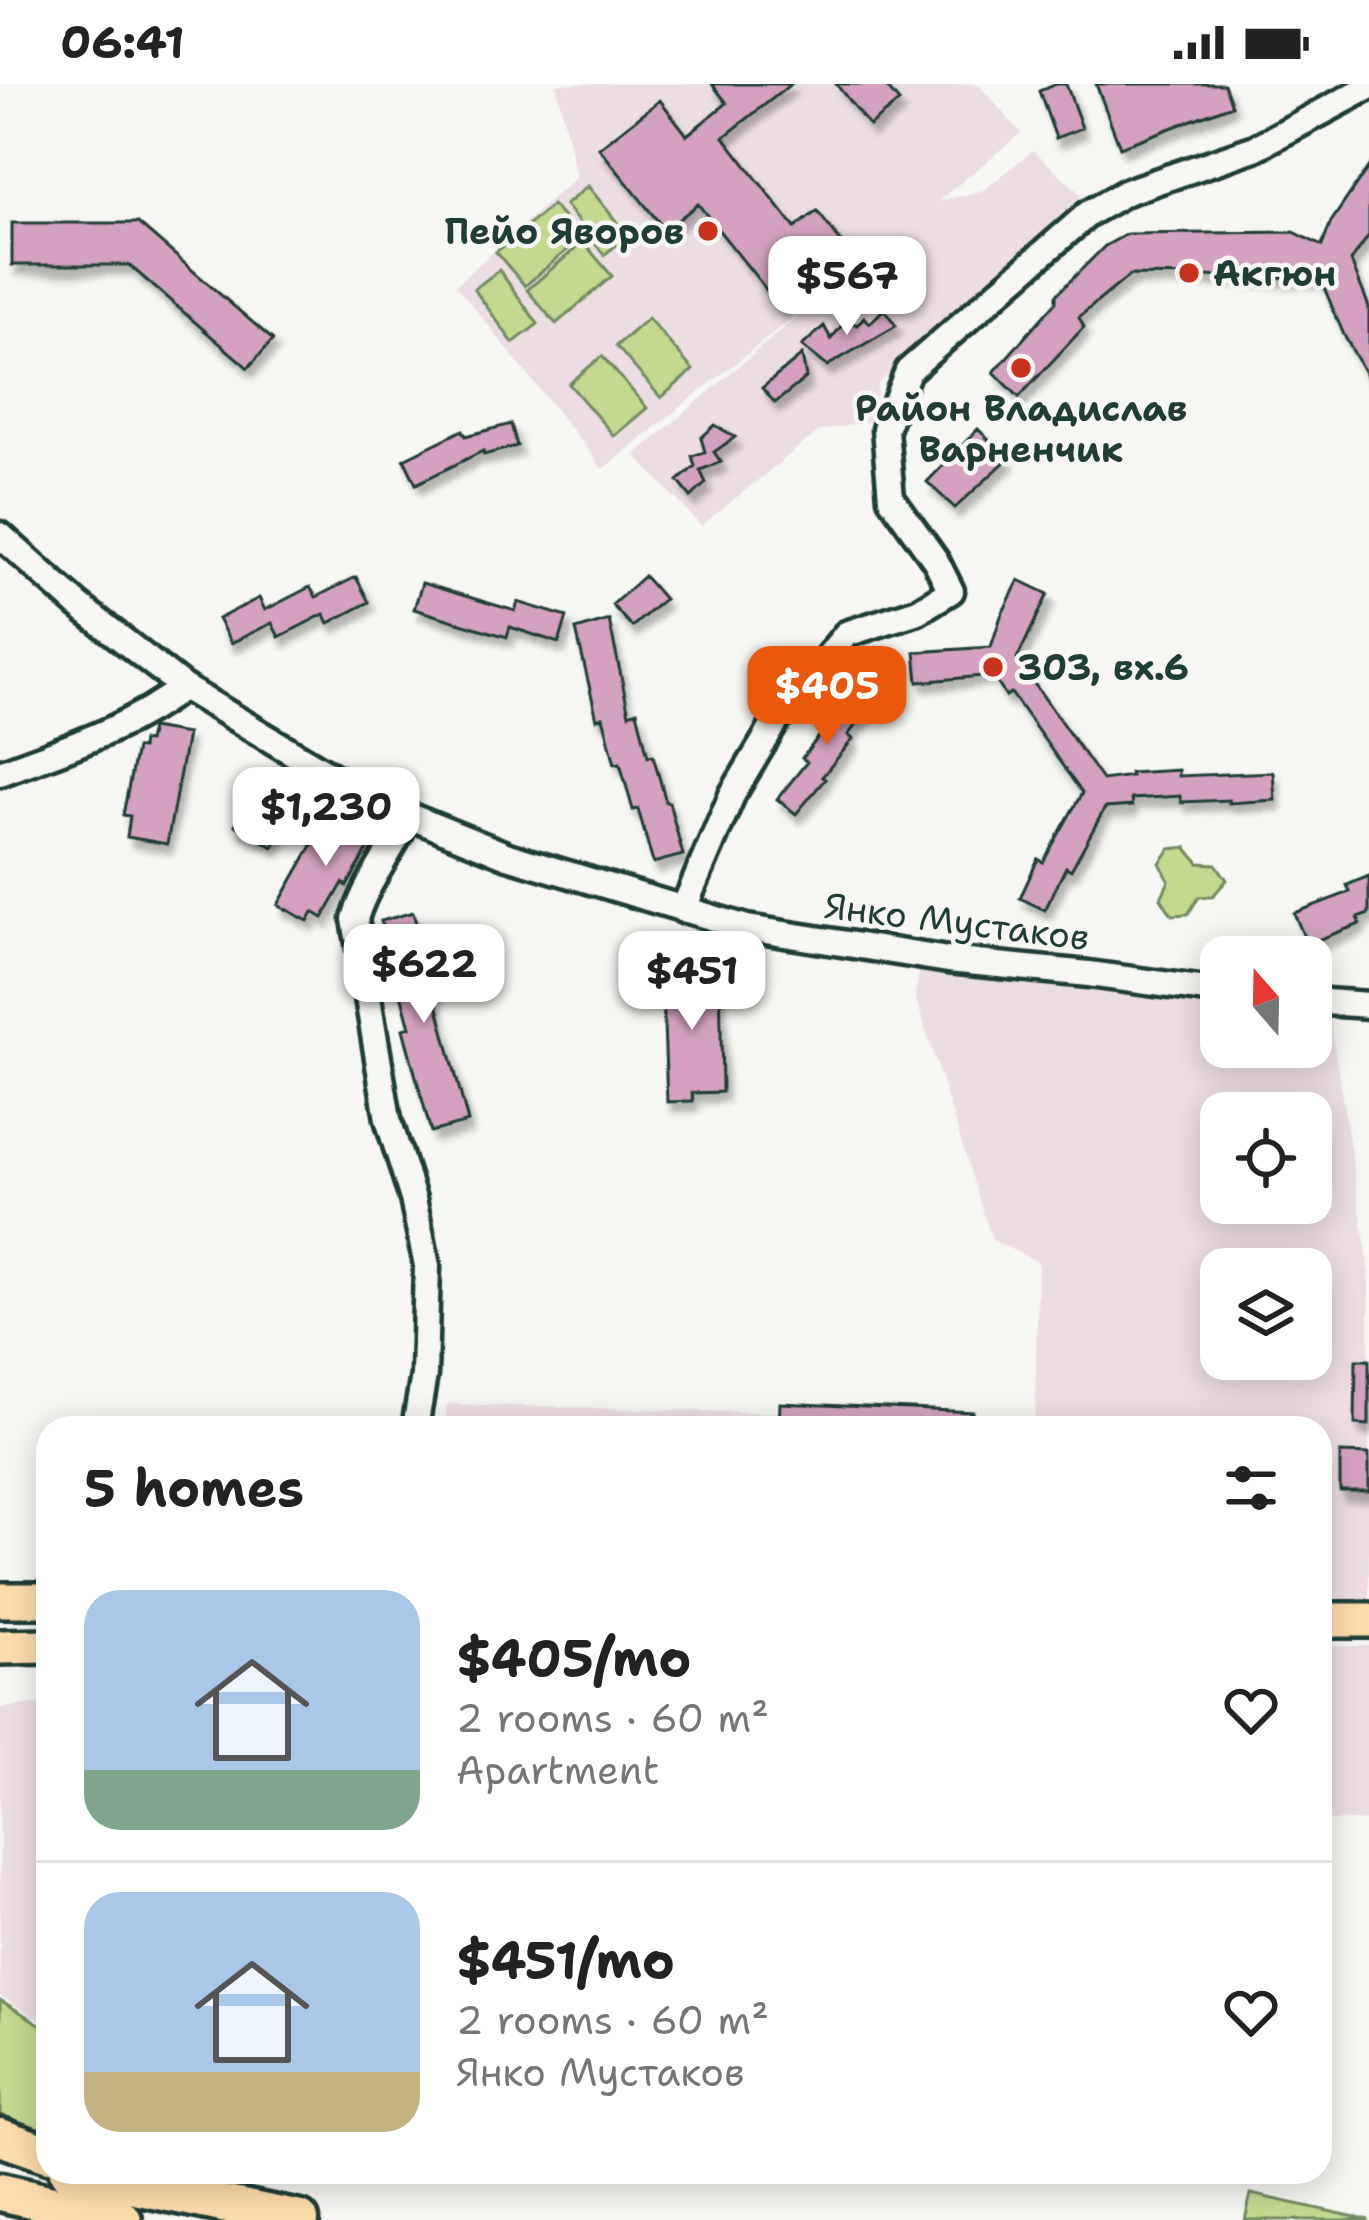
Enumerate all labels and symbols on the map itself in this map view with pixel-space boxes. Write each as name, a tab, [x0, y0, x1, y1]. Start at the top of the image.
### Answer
place label: Пейо Яворов	[444, 207, 684, 256]
marker: Пейо Яворов	[695, 218, 721, 244]
pin: $567	[776, 236, 918, 338]
place label: Акгюн	[1213, 249, 1336, 298]
marker: Акгюн	[1176, 260, 1202, 286]
marker: Район Владислав Варненчик	[1008, 355, 1034, 381]
place label: Район Владислав Варненчик	[855, 384, 1187, 474]
place label: 303, вх.6	[1017, 643, 1189, 692]
pin: $405	[756, 646, 898, 748]
marker: 303, вх.6	[980, 654, 1006, 680]
pin: $1,230	[228, 767, 424, 869]
street label: Янко Мустаков	[822, 881, 1092, 962]
pin: $622	[353, 924, 495, 1026]
pin: $451	[621, 931, 763, 1033]
north arrow	[1200, 936, 1332, 1068]

